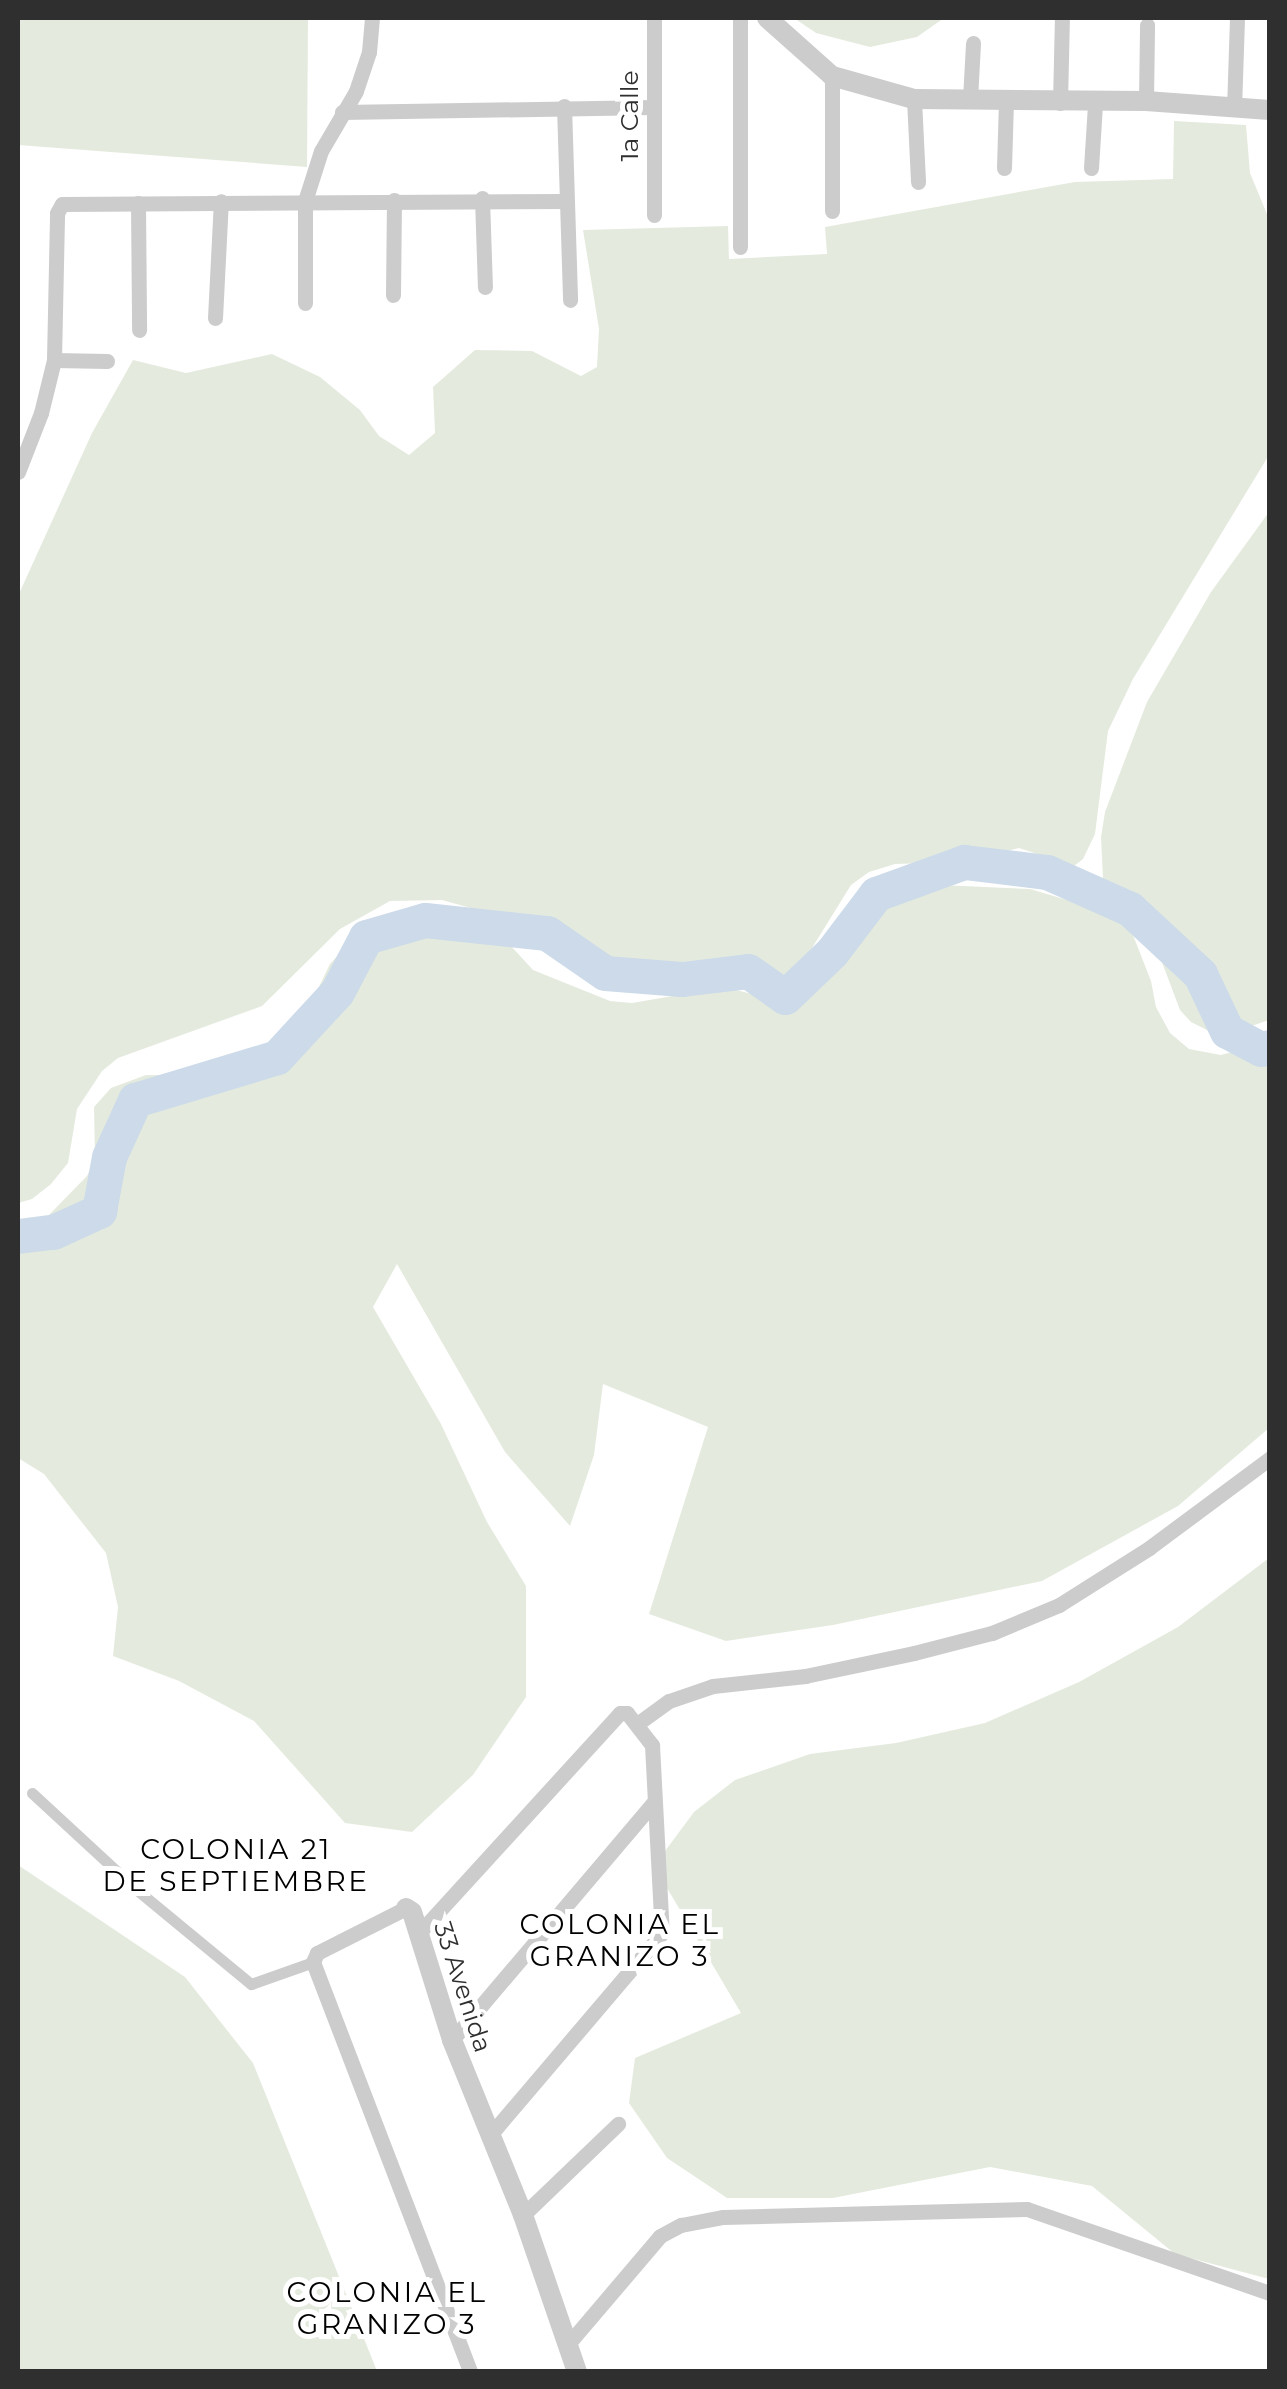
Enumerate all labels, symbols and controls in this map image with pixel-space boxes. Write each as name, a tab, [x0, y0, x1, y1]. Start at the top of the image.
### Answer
street label: 1a Calle	[614, 70, 644, 162]
district label: COLONIA 21 DE SEPTIEMBRE	[103, 1832, 369, 1898]
district label: COLONIA EL GRANIZO 3	[520, 1907, 720, 1973]
street label: 33 Avenida	[428, 1918, 498, 2056]
district label: COLONIA EL GRANIZO 3	[287, 2275, 487, 2341]

